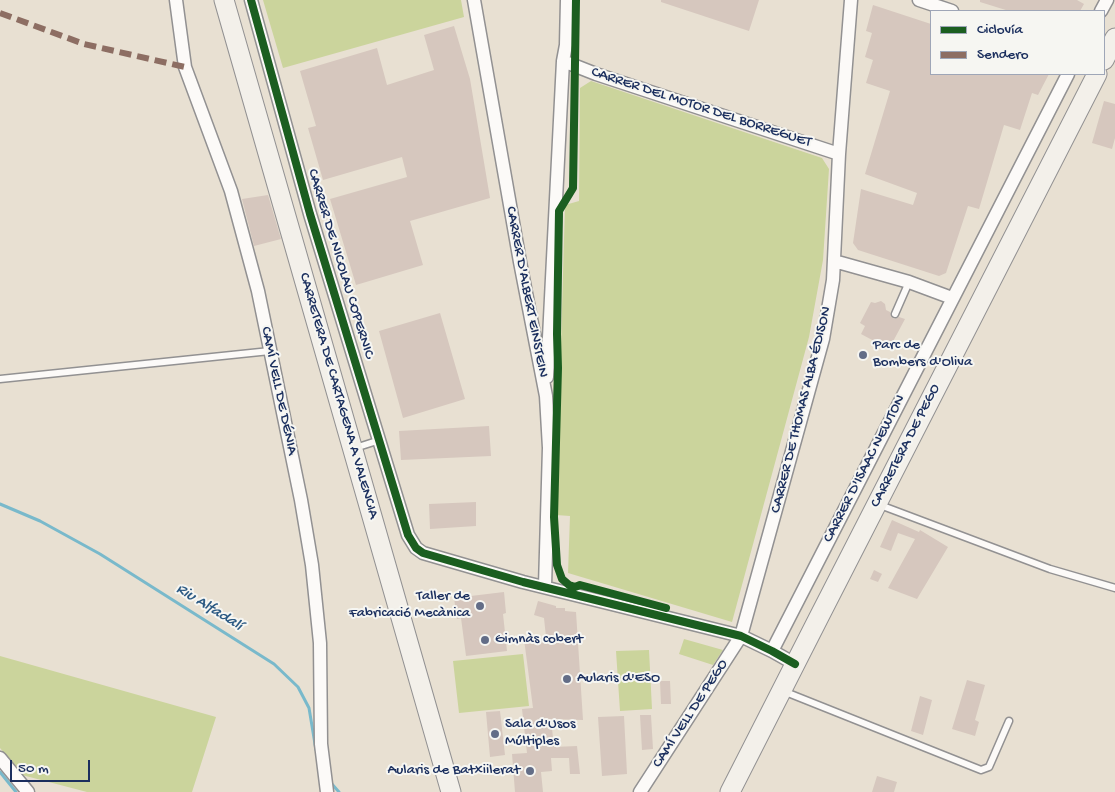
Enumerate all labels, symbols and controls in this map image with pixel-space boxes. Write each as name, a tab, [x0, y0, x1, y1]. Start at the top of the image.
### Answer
legend	[930, 10, 1105, 75]
text: Ciclovía	[977, 21, 1023, 39]
text: Sendero	[977, 46, 1028, 64]
street label: CARRER DEL MOTOR DEL BORREGUET	[589, 64, 813, 152]
street label: CARRER DE NICOLAU COPERNIC	[303, 167, 377, 361]
street label: CARRER D'ALBERT EINSTEIN	[501, 205, 551, 379]
street label: CARRETERA DE CARTAGENA A VALENCIA	[294, 271, 382, 521]
street label: CARRER DE THOMAS ALBA ÉDISON	[768, 305, 836, 515]
street label: CAMÍ VELL DE DÉNIA	[256, 325, 300, 457]
place label: Parc de Bombers d'Oliva	[873, 337, 972, 372]
marker: Parc de Bombers d'Oliva	[857, 349, 869, 361]
street label: CARRETERA DE PEGO	[867, 381, 945, 511]
street label: CARRER D'ISAAC NEWTON	[820, 392, 910, 546]
water label: Riu Alfadalí	[172, 580, 246, 636]
place label: Taller de Fabricació Mecànica	[349, 588, 470, 623]
marker: Taller de Fabricació Mecànica	[474, 600, 486, 612]
place label: Gimnàs cobert	[495, 631, 583, 649]
marker: Gimnàs cobert	[479, 634, 491, 646]
street label: CAMÍ VELL DE PEGO	[649, 656, 733, 772]
place label: Aularis d'ESO	[577, 670, 660, 688]
marker: Aularis d'ESO	[561, 673, 573, 685]
place label: Sala d'Usos Múltiples	[505, 716, 576, 751]
marker: Sala d'Usos Múltiples	[489, 728, 501, 740]
scale bar	[12, 750, 92, 782]
text: 50 m	[18, 760, 49, 778]
place label: Aularis de Batxiilerat	[387, 762, 520, 780]
marker: Aularis de Batxiilerat	[524, 765, 536, 777]

